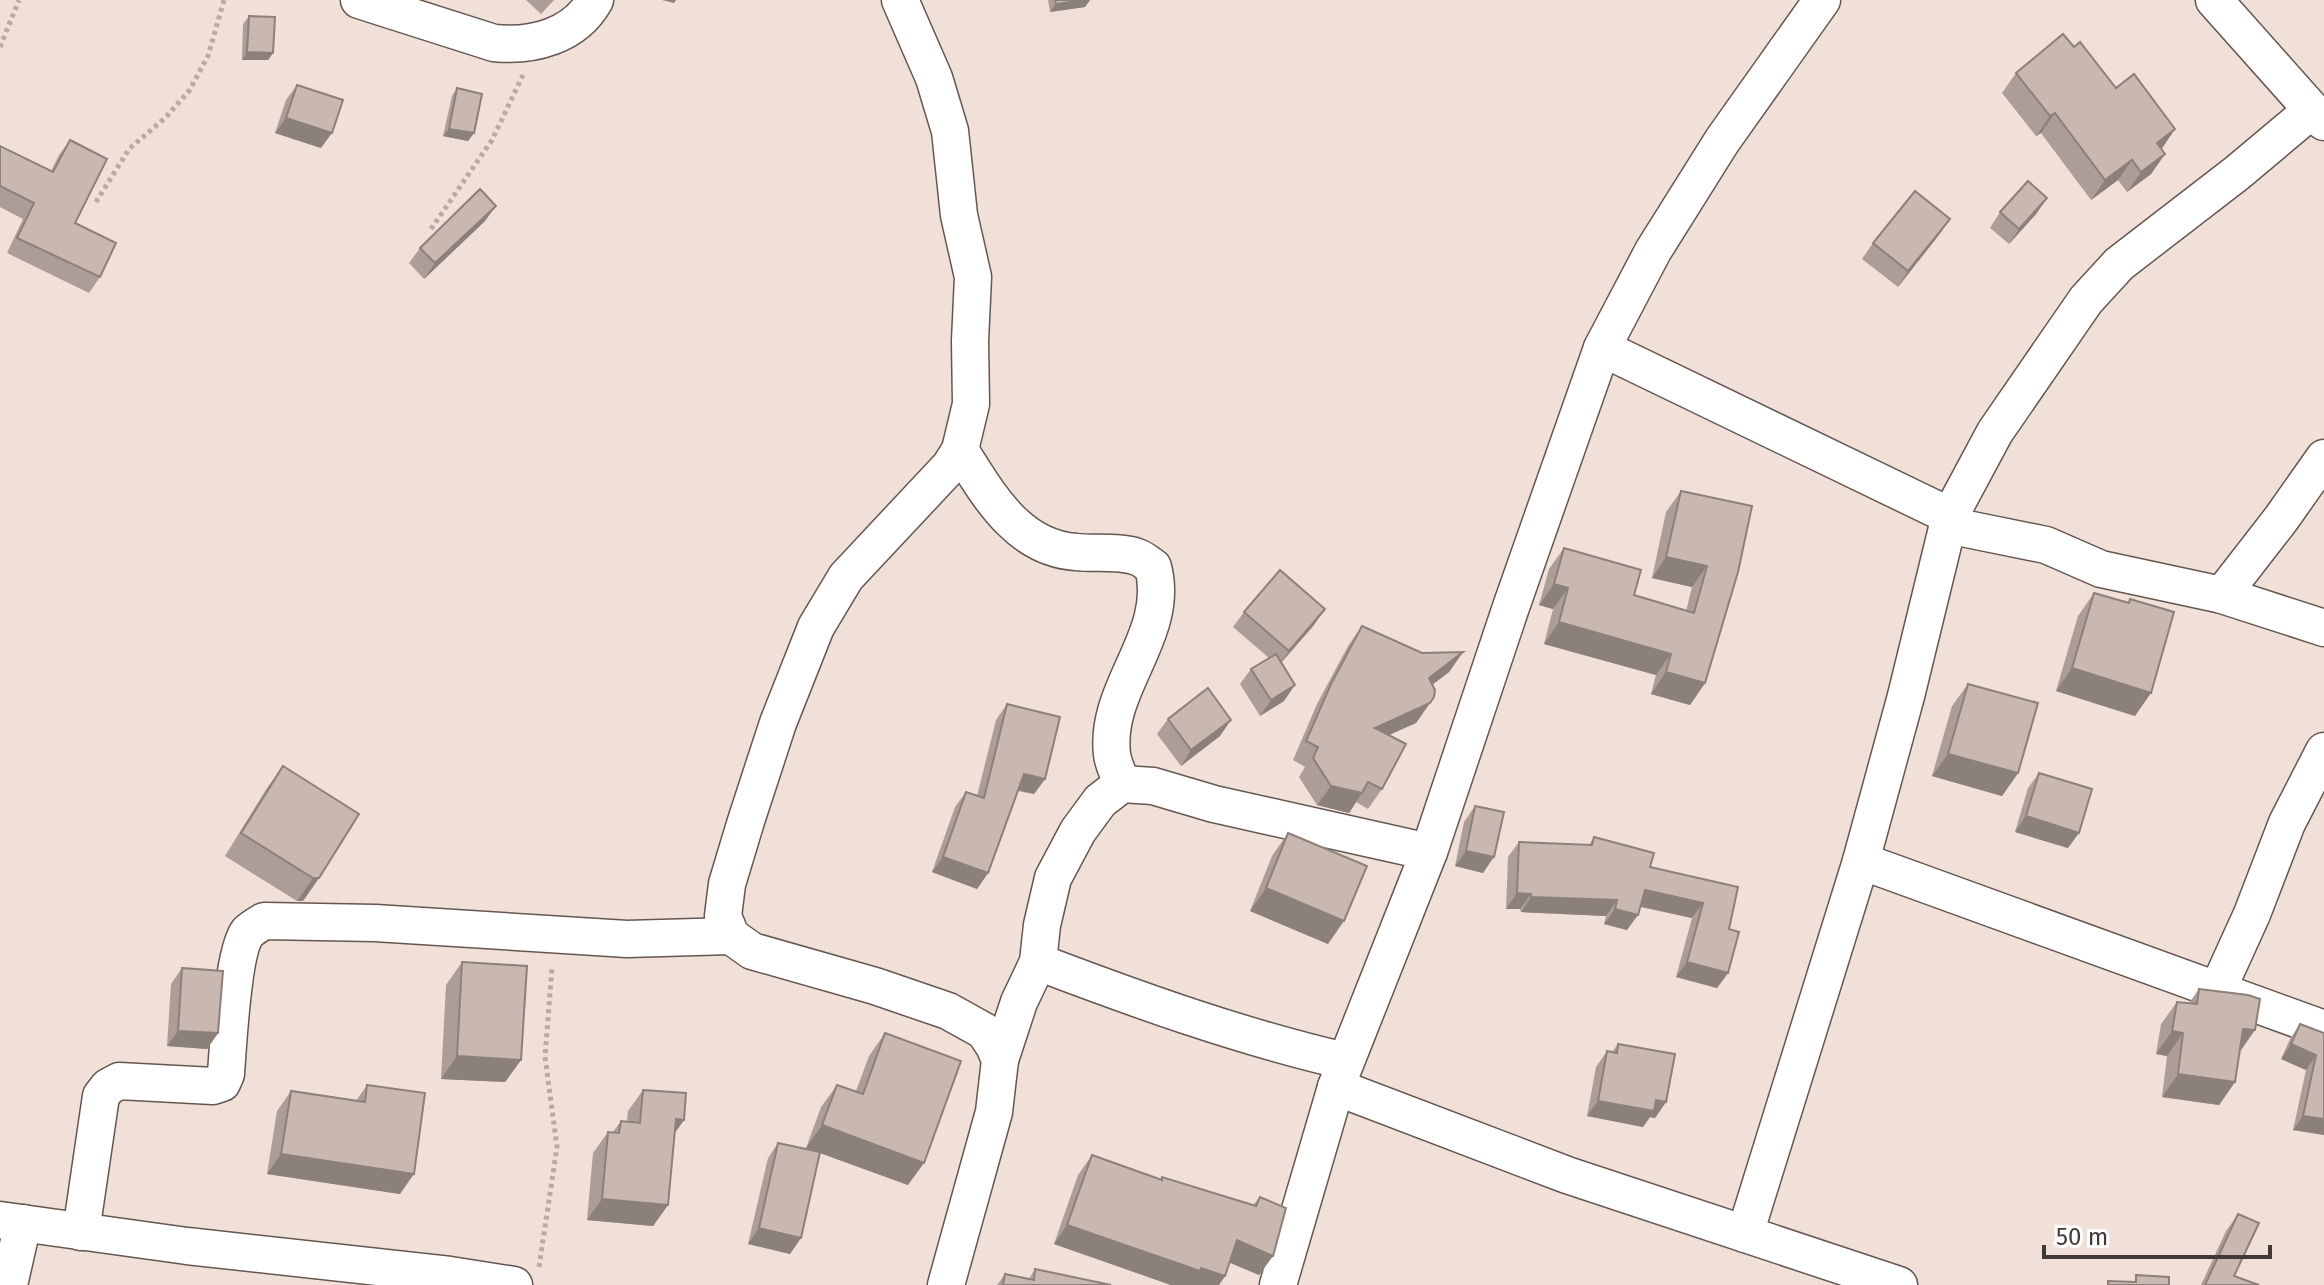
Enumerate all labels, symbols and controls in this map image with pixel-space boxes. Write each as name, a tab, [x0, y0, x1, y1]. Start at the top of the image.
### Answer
scale bar	[2044, 1209, 2270, 1259]
text: 50 m	[2056, 1223, 2108, 1251]

